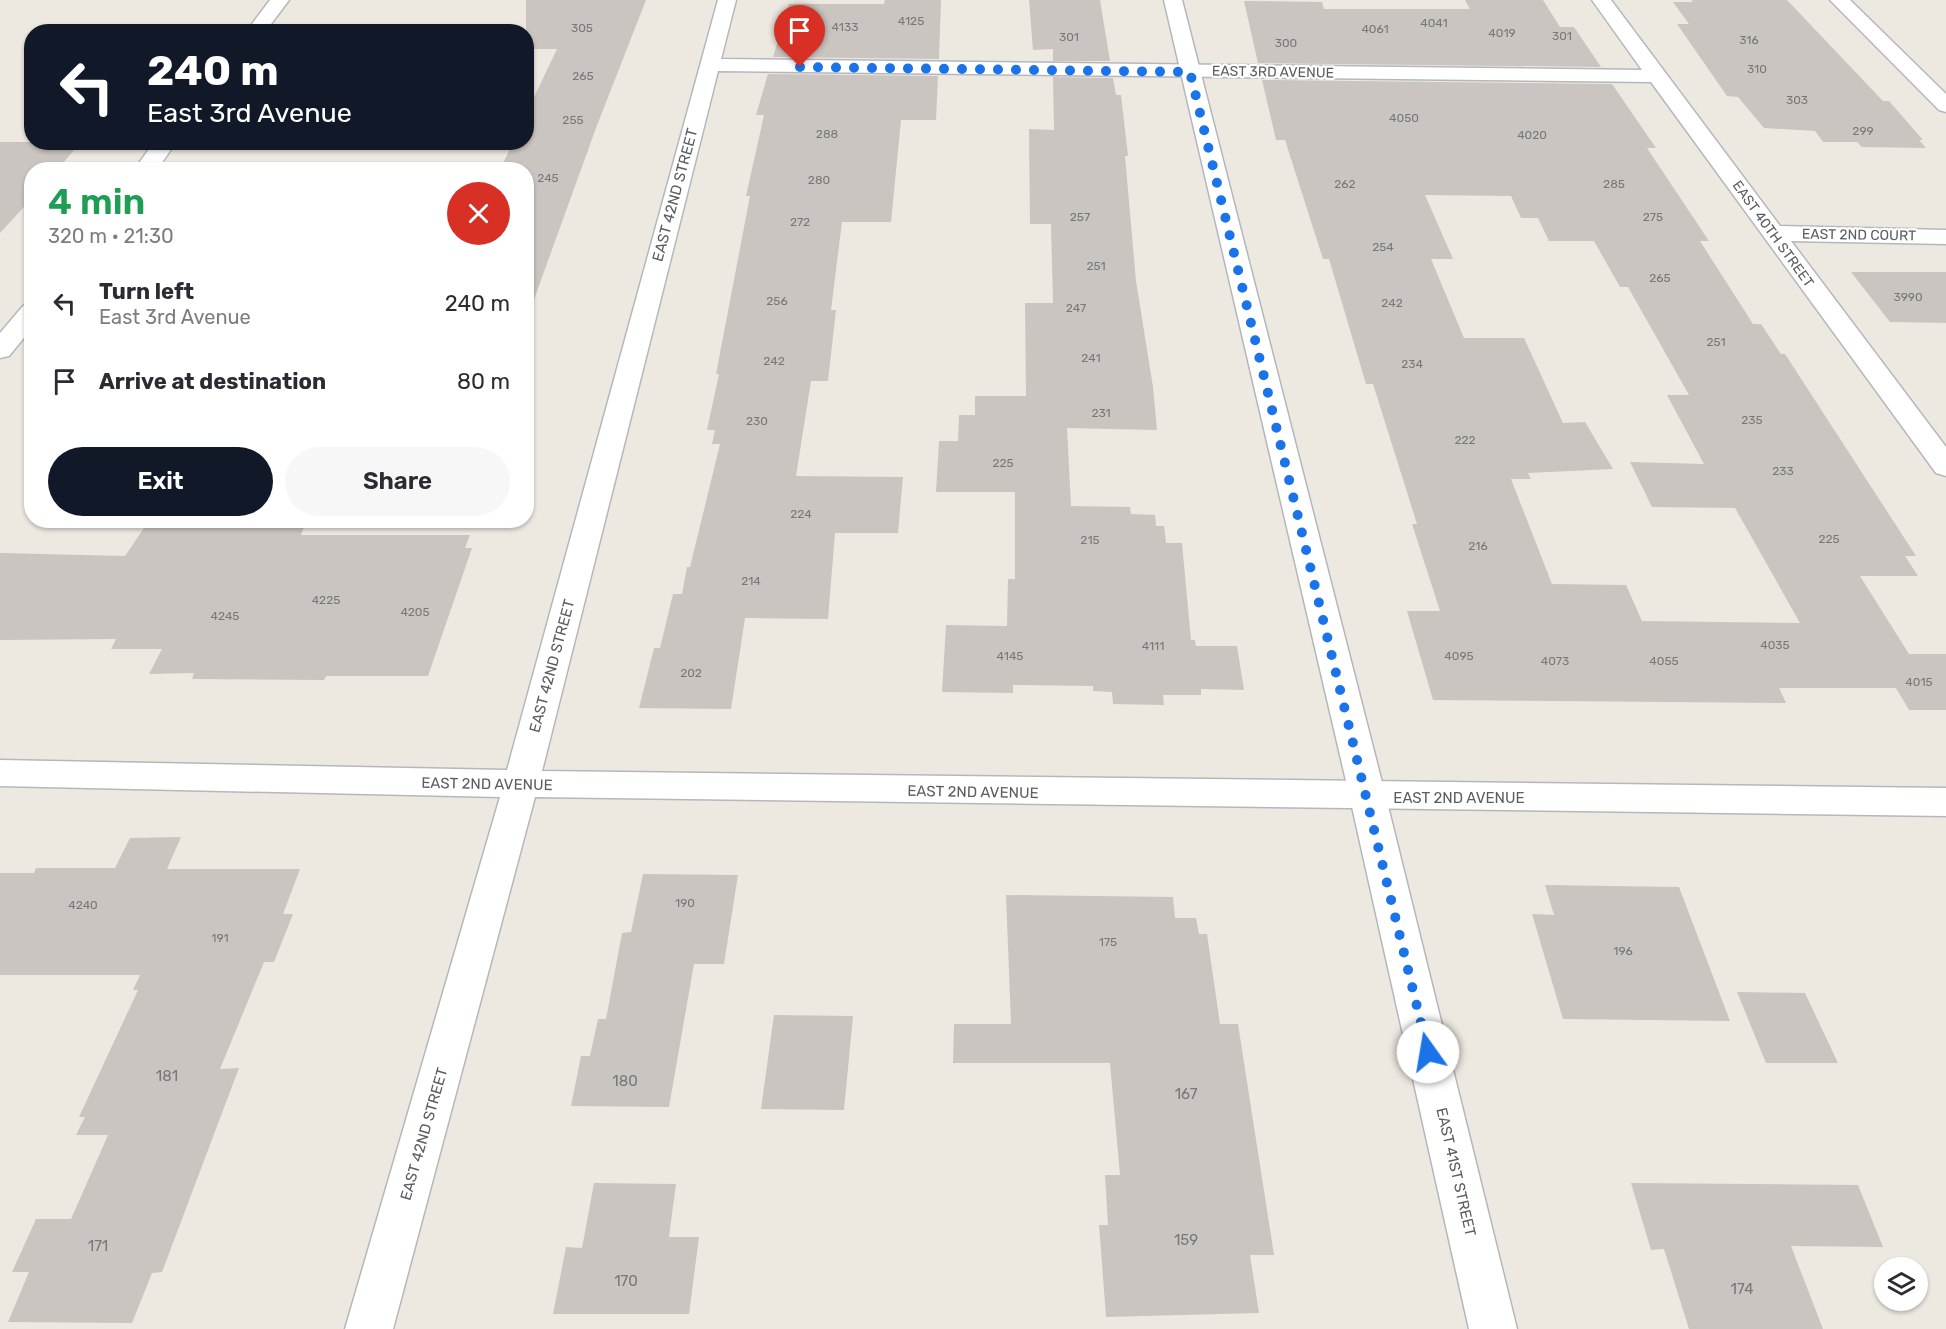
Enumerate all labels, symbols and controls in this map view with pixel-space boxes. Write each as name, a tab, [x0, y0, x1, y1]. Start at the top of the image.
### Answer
pin	[774, 5, 825, 67]
icon: arrive	[783, 14, 816, 47]
house number: 4125	[898, 14, 924, 28]
house number: 4041	[1420, 16, 1448, 30]
house number: 4133	[832, 20, 858, 34]
house number: 305	[571, 21, 593, 35]
house number: 4061	[1361, 22, 1389, 36]
house number: 4019	[1488, 26, 1516, 40]
house number: 301	[1552, 29, 1572, 43]
house number: 301	[1059, 30, 1079, 44]
house number: 316	[1739, 33, 1759, 47]
house number: 300	[1275, 36, 1297, 50]
text: 240 m	[147, 46, 279, 96]
icon: left	[48, 48, 126, 126]
street label: EAST 3RD AVENUE	[1212, 62, 1334, 82]
house number: 310	[1747, 62, 1767, 76]
house number: 265	[572, 69, 594, 83]
house number: 303	[1786, 93, 1808, 107]
text: East 3rd Avenue	[147, 97, 352, 129]
house number: 4050	[1389, 111, 1419, 125]
house number: 255	[562, 113, 584, 127]
house number: 299	[1852, 124, 1874, 138]
street label: EAST 42ND STREET	[649, 126, 702, 264]
house number: 288	[816, 127, 838, 141]
house number: 4020	[1517, 128, 1547, 142]
house number: 245	[537, 171, 559, 185]
house number: 280	[808, 173, 830, 187]
house number: 262	[1334, 177, 1356, 191]
house number: 285	[1603, 177, 1625, 191]
street label: EAST 40TH STREET	[1729, 177, 1817, 291]
text: 4 min	[48, 180, 145, 223]
button: close	[447, 182, 510, 245]
house number: 257	[1070, 210, 1090, 224]
house number: 275	[1643, 210, 1663, 224]
house number: 272	[790, 215, 810, 229]
text: 320 m · 21:30	[48, 224, 174, 248]
street label: EAST 2ND COURT	[1802, 226, 1916, 244]
house number: 254	[1372, 240, 1394, 254]
house number: 251	[1086, 259, 1106, 273]
house number: 265	[1649, 271, 1671, 285]
text: Turn left	[99, 278, 194, 305]
icon: left	[48, 287, 81, 320]
text: 240 m	[445, 290, 510, 317]
house number: 3990	[1893, 290, 1923, 304]
house number: 256	[766, 294, 788, 308]
house number: 242	[1381, 296, 1403, 310]
house number: 247	[1066, 301, 1086, 315]
text: East 3rd Avenue	[99, 305, 251, 329]
house number: 251	[1706, 335, 1726, 349]
house number: 241	[1081, 351, 1101, 365]
house number: 242	[763, 354, 785, 368]
house number: 234	[1401, 357, 1423, 371]
icon: arrive	[48, 365, 81, 398]
text: Arrive at destination	[99, 368, 326, 395]
text: 80 m	[457, 368, 510, 395]
house number: 231	[1091, 406, 1111, 420]
house number: 235	[1741, 413, 1763, 427]
house number: 230	[746, 414, 768, 428]
house number: 222	[1454, 433, 1476, 447]
button: Exit	[48, 447, 273, 516]
button: Share	[285, 447, 510, 516]
house number: 225	[992, 456, 1014, 470]
house number: 233	[1772, 464, 1794, 478]
house number: 224	[790, 507, 812, 521]
house number: 225	[1818, 532, 1840, 546]
house number: 215	[1080, 533, 1100, 547]
house number: 216	[1468, 539, 1488, 553]
house number: 214	[741, 574, 761, 588]
house number: 4225	[312, 593, 340, 607]
street label: EAST 42ND STREET	[526, 597, 579, 735]
house number: 4205	[400, 605, 430, 619]
house number: 4245	[211, 609, 239, 623]
house number: 4035	[1760, 638, 1790, 652]
house number: 4111	[1142, 639, 1164, 653]
house number: 4145	[997, 649, 1023, 663]
house number: 4095	[1444, 649, 1474, 663]
house number: 4073	[1541, 654, 1569, 668]
house number: 4055	[1649, 654, 1679, 668]
house number: 202	[680, 666, 702, 680]
house number: 4015	[1905, 675, 1933, 689]
street label: EAST 2ND AVENUE	[421, 774, 553, 794]
street label: EAST 2ND AVENUE	[907, 782, 1039, 802]
street label: EAST 2ND AVENUE	[1393, 789, 1525, 807]
house number: 190	[675, 896, 695, 910]
house number: 4240	[68, 898, 98, 912]
house number: 191	[211, 931, 229, 945]
house number: 175	[1099, 935, 1117, 949]
house number: 196	[1613, 944, 1633, 958]
position arrow	[1396, 1020, 1460, 1084]
street label: EAST 42ND STREET	[396, 1065, 452, 1202]
house number: 181	[156, 1067, 178, 1085]
house number: 180	[612, 1072, 638, 1090]
house number: 167	[1175, 1085, 1198, 1103]
street label: EAST 41ST STREET	[1432, 1106, 1480, 1238]
house number: 159	[1174, 1231, 1198, 1249]
house number: 171	[88, 1237, 108, 1255]
map controls	[1874, 1257, 1928, 1311]
button: layers	[1874, 1257, 1928, 1311]
house number: 170	[614, 1272, 638, 1290]
house number: 174	[1731, 1280, 1753, 1298]

